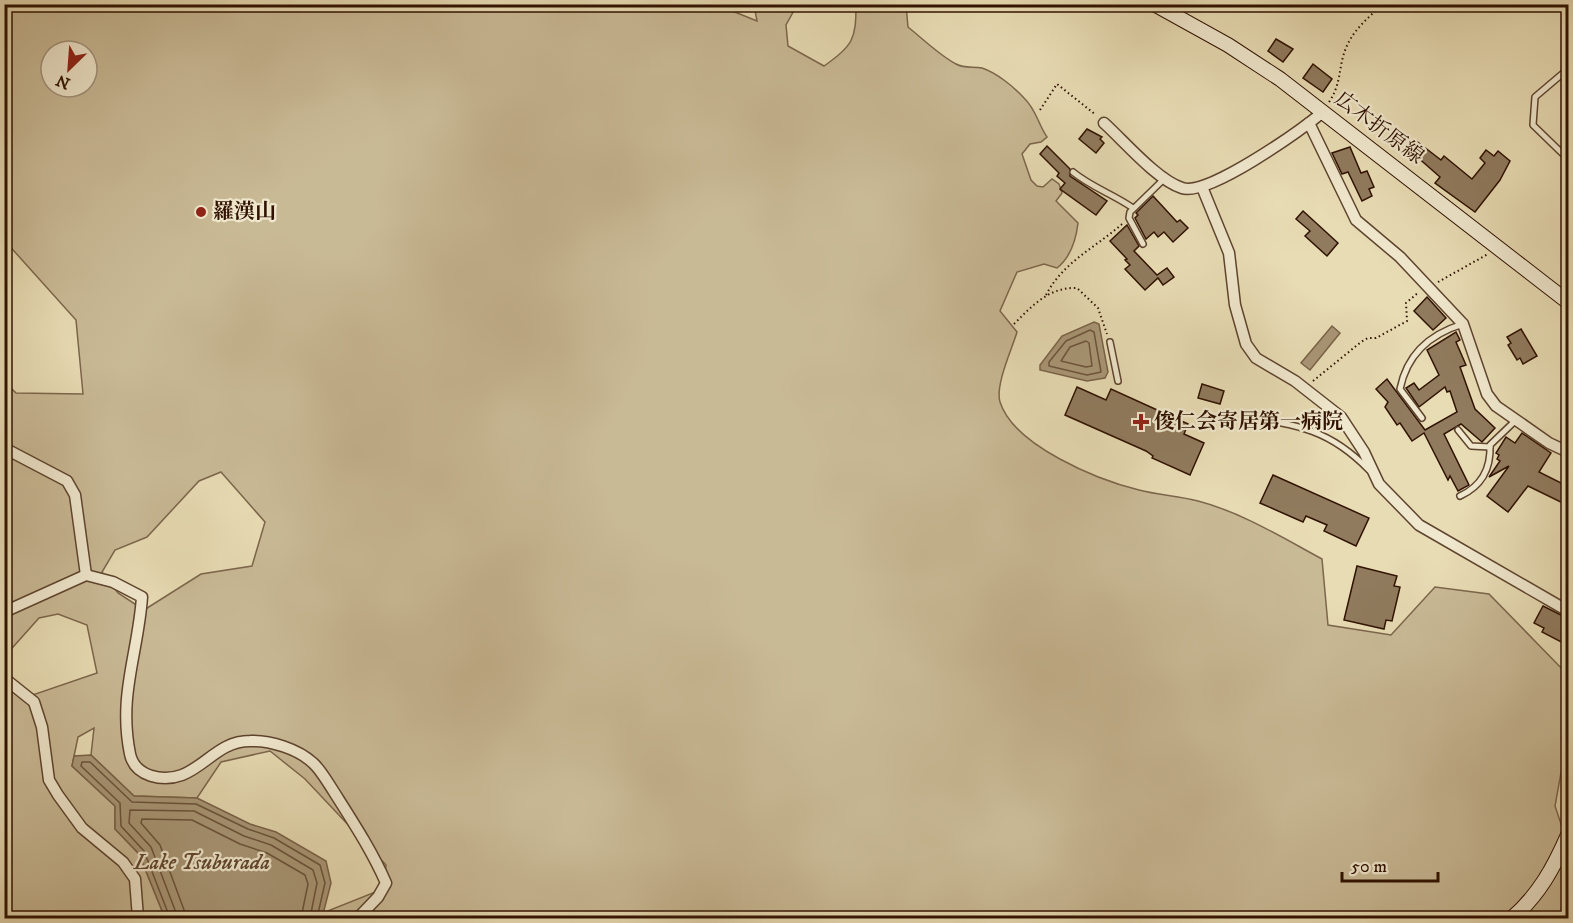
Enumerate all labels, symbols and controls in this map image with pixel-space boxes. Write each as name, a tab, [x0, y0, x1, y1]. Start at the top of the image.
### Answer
north arrow	[39, 39, 99, 99]
text: N	[53, 70, 73, 94]
street label: 広木折原線	[1329, 86, 1429, 170]
place label: 羅漢山	[213, 199, 276, 225]
marker: 羅漢山	[194, 205, 208, 219]
place label: 俊仁会寄居第一病院	[1154, 409, 1343, 435]
marker: 俊仁会寄居第一病院	[1132, 413, 1150, 431]
scale bar	[1342, 845, 1438, 883]
water label: Lake Tsuburada	[132, 849, 270, 876]
text: 50 m	[1351, 856, 1387, 878]

